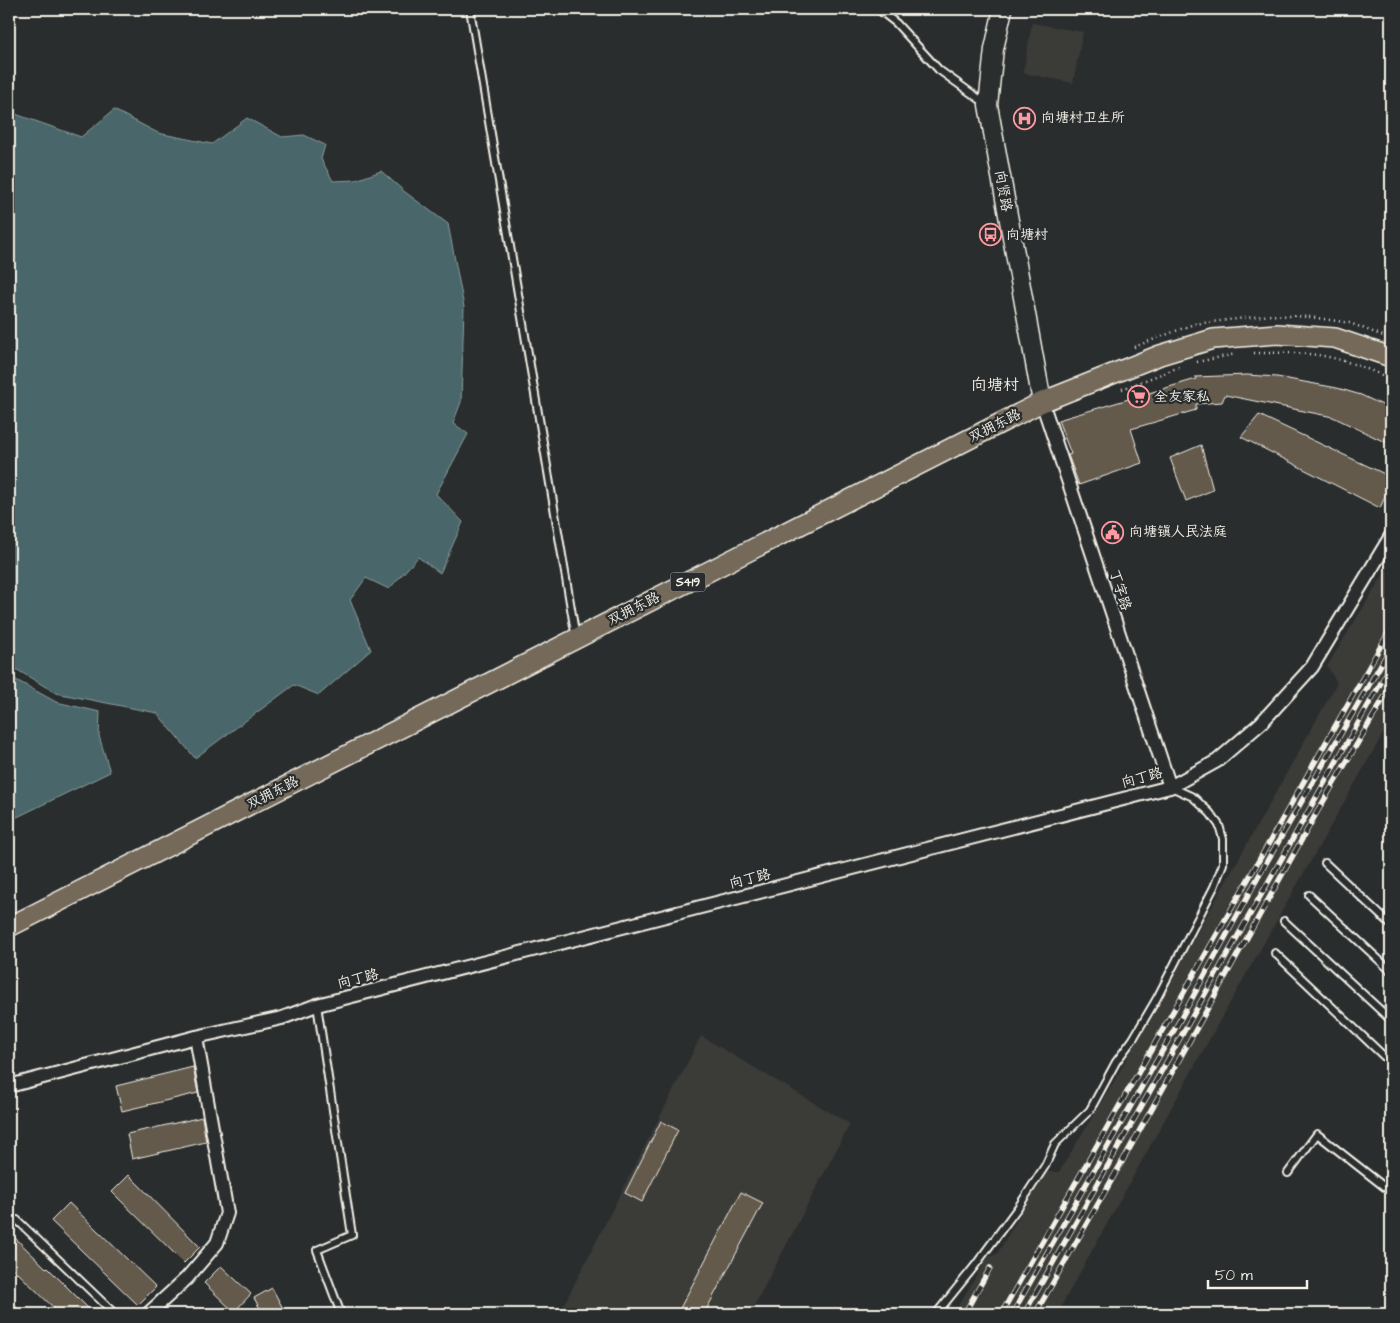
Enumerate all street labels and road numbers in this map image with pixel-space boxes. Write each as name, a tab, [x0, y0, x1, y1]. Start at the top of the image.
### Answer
street label: 向贤路	[990, 169, 1016, 213]
street label: 双拥东路	[966, 404, 1024, 448]
street label: 丁字路	[1104, 567, 1136, 613]
road number: S419	[670, 572, 706, 592]
street label: 双拥东路	[605, 587, 663, 631]
street label: 向丁路	[1119, 763, 1165, 793]
street label: 双拥东路	[244, 771, 302, 815]
street label: 向丁路	[727, 864, 773, 894]
street label: 向丁路	[335, 964, 381, 994]

